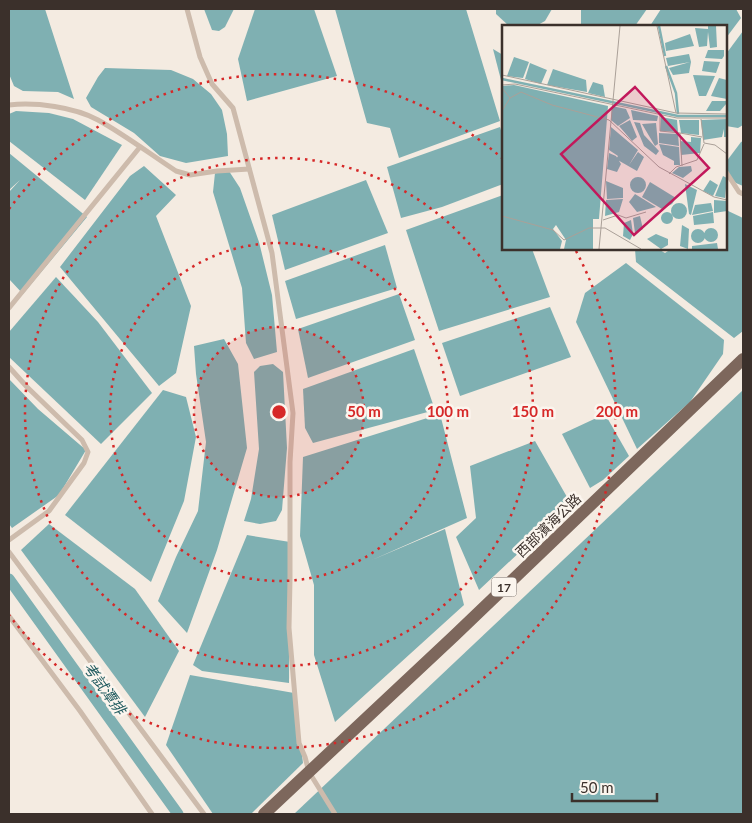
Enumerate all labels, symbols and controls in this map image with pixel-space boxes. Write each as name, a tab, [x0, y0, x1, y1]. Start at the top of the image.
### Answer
inset map	[502, 25, 727, 250]
text: 50 m	[347, 402, 381, 420]
text: 100 m	[427, 402, 469, 420]
text: 150 m	[512, 402, 554, 420]
text: 200 m	[596, 402, 638, 420]
centre of rings	[270, 403, 288, 421]
street label: 西部濱海公路	[512, 490, 584, 560]
road number: 17	[492, 578, 516, 596]
water label: 考試潭排	[80, 658, 131, 719]
scale bar	[572, 770, 657, 802]
text: 50 m	[580, 778, 614, 796]

